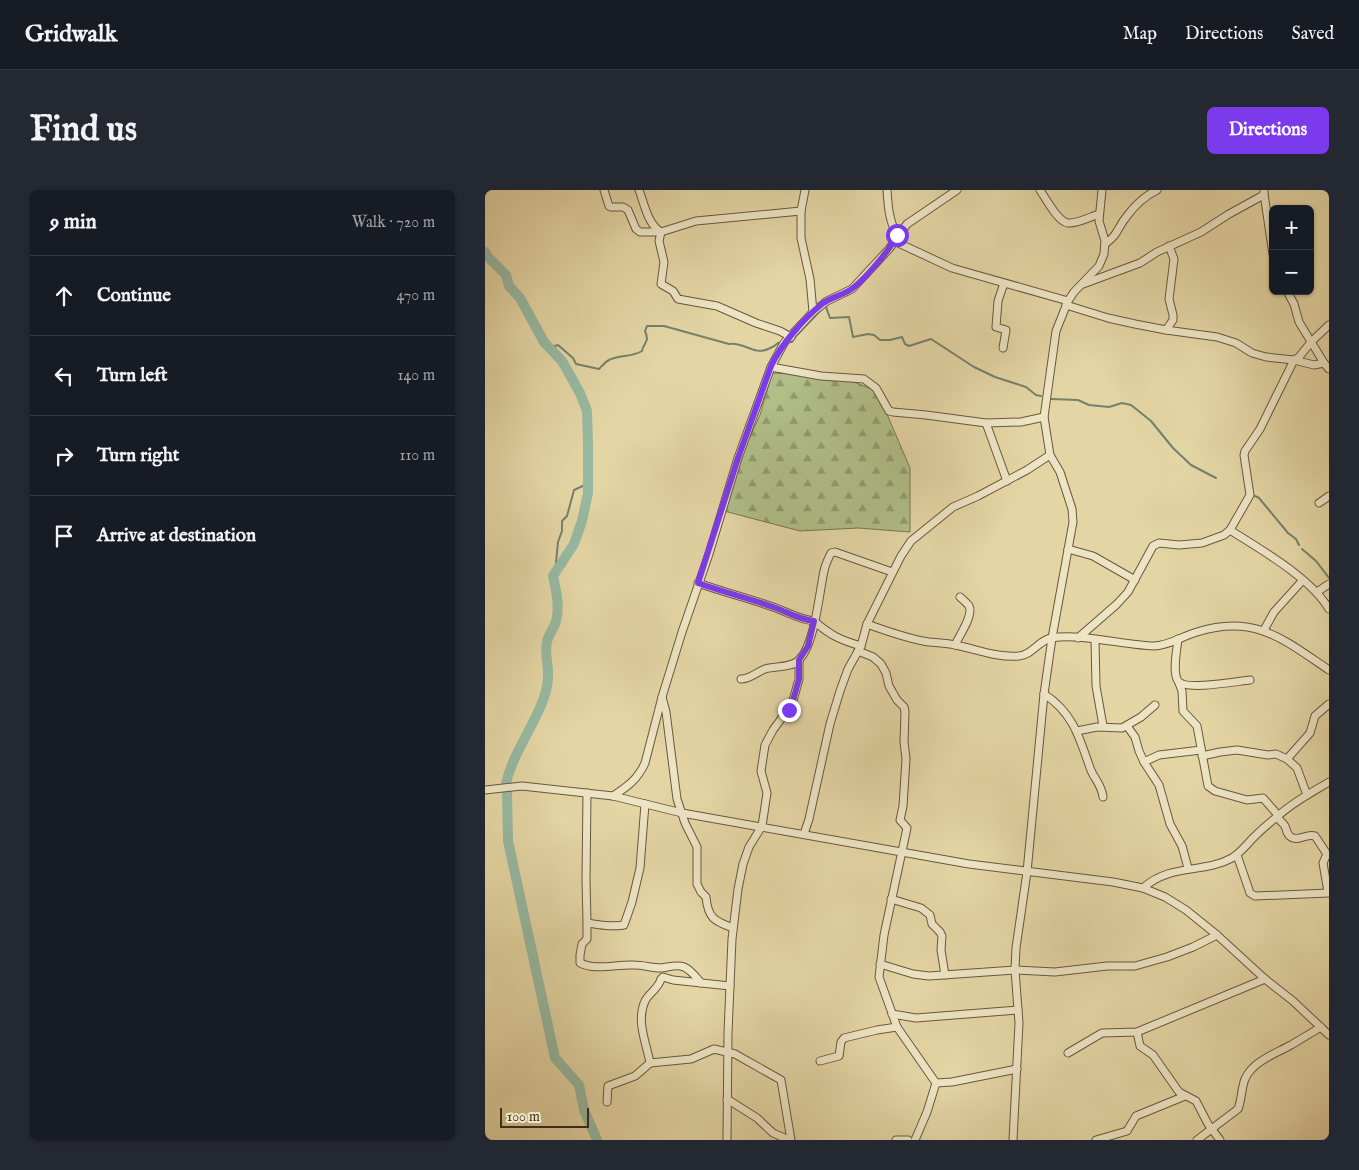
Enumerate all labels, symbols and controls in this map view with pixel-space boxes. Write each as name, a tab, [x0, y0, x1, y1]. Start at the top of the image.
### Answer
text: Gridwalk	[25, 19, 117, 50]
text: Map	[1123, 23, 1157, 46]
text: Directions	[1185, 23, 1263, 46]
text: Saved	[1291, 23, 1334, 46]
button: Directions	[1207, 107, 1329, 154]
text: Find us	[30, 108, 137, 153]
map controls	[1269, 205, 1314, 295]
button: +	[1269, 205, 1314, 250]
text: 9 min	[50, 209, 97, 236]
text: Walk · 720 m	[352, 213, 435, 233]
route start	[886, 224, 909, 247]
button: −	[1269, 250, 1314, 295]
icon: ahead	[50, 282, 78, 310]
text: Continue	[97, 284, 171, 308]
text: 470 m	[396, 286, 435, 306]
icon: left	[50, 362, 78, 390]
text: Turn left	[97, 364, 168, 388]
text: 140 m	[397, 366, 435, 386]
icon: right	[50, 442, 78, 470]
text: Turn right	[97, 444, 179, 468]
text: 110 m	[399, 446, 435, 466]
icon: arrive	[50, 522, 78, 550]
text: Arrive at destination	[97, 524, 256, 548]
route end	[778, 699, 801, 722]
scale bar	[500, 1105, 589, 1128]
text: 100 m	[507, 1108, 540, 1126]

